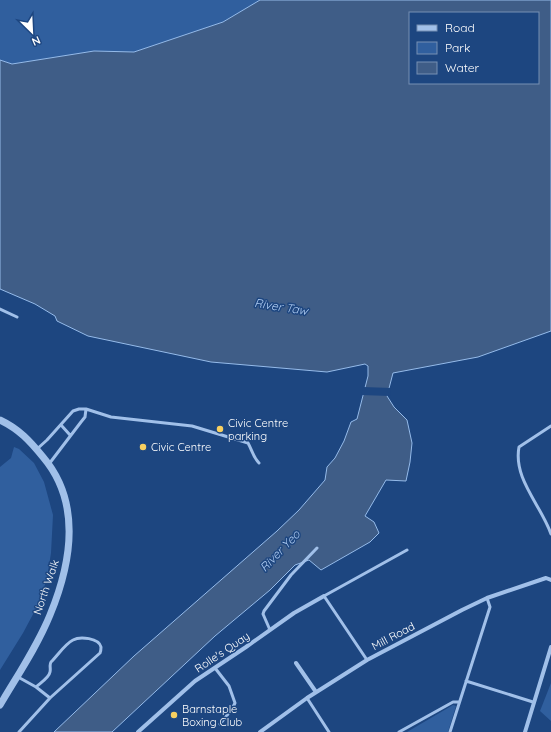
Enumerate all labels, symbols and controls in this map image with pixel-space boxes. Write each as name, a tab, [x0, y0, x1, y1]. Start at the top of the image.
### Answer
north arrow	[12, 12, 52, 52]
legend	[409, 12, 539, 84]
text: Road	[445, 20, 475, 35]
text: N	[30, 33, 43, 49]
text: Park	[445, 40, 470, 55]
text: Water	[445, 60, 480, 75]
water label: River Taw	[253, 295, 311, 318]
place label: Civic Centre parking	[228, 416, 288, 443]
marker: Civic Centre parking	[215, 424, 225, 434]
place label: Civic Centre	[151, 440, 211, 454]
marker: Civic Centre	[138, 442, 148, 452]
water label: River Yeo	[256, 526, 304, 575]
street label: North Walk	[30, 557, 62, 616]
street label: Mill Road	[369, 619, 417, 653]
street label: Rolle's Quay	[192, 629, 252, 675]
place label: Barnstaple Boxing Club	[182, 702, 242, 729]
marker: Barnstaple Boxing Club	[169, 710, 179, 720]

